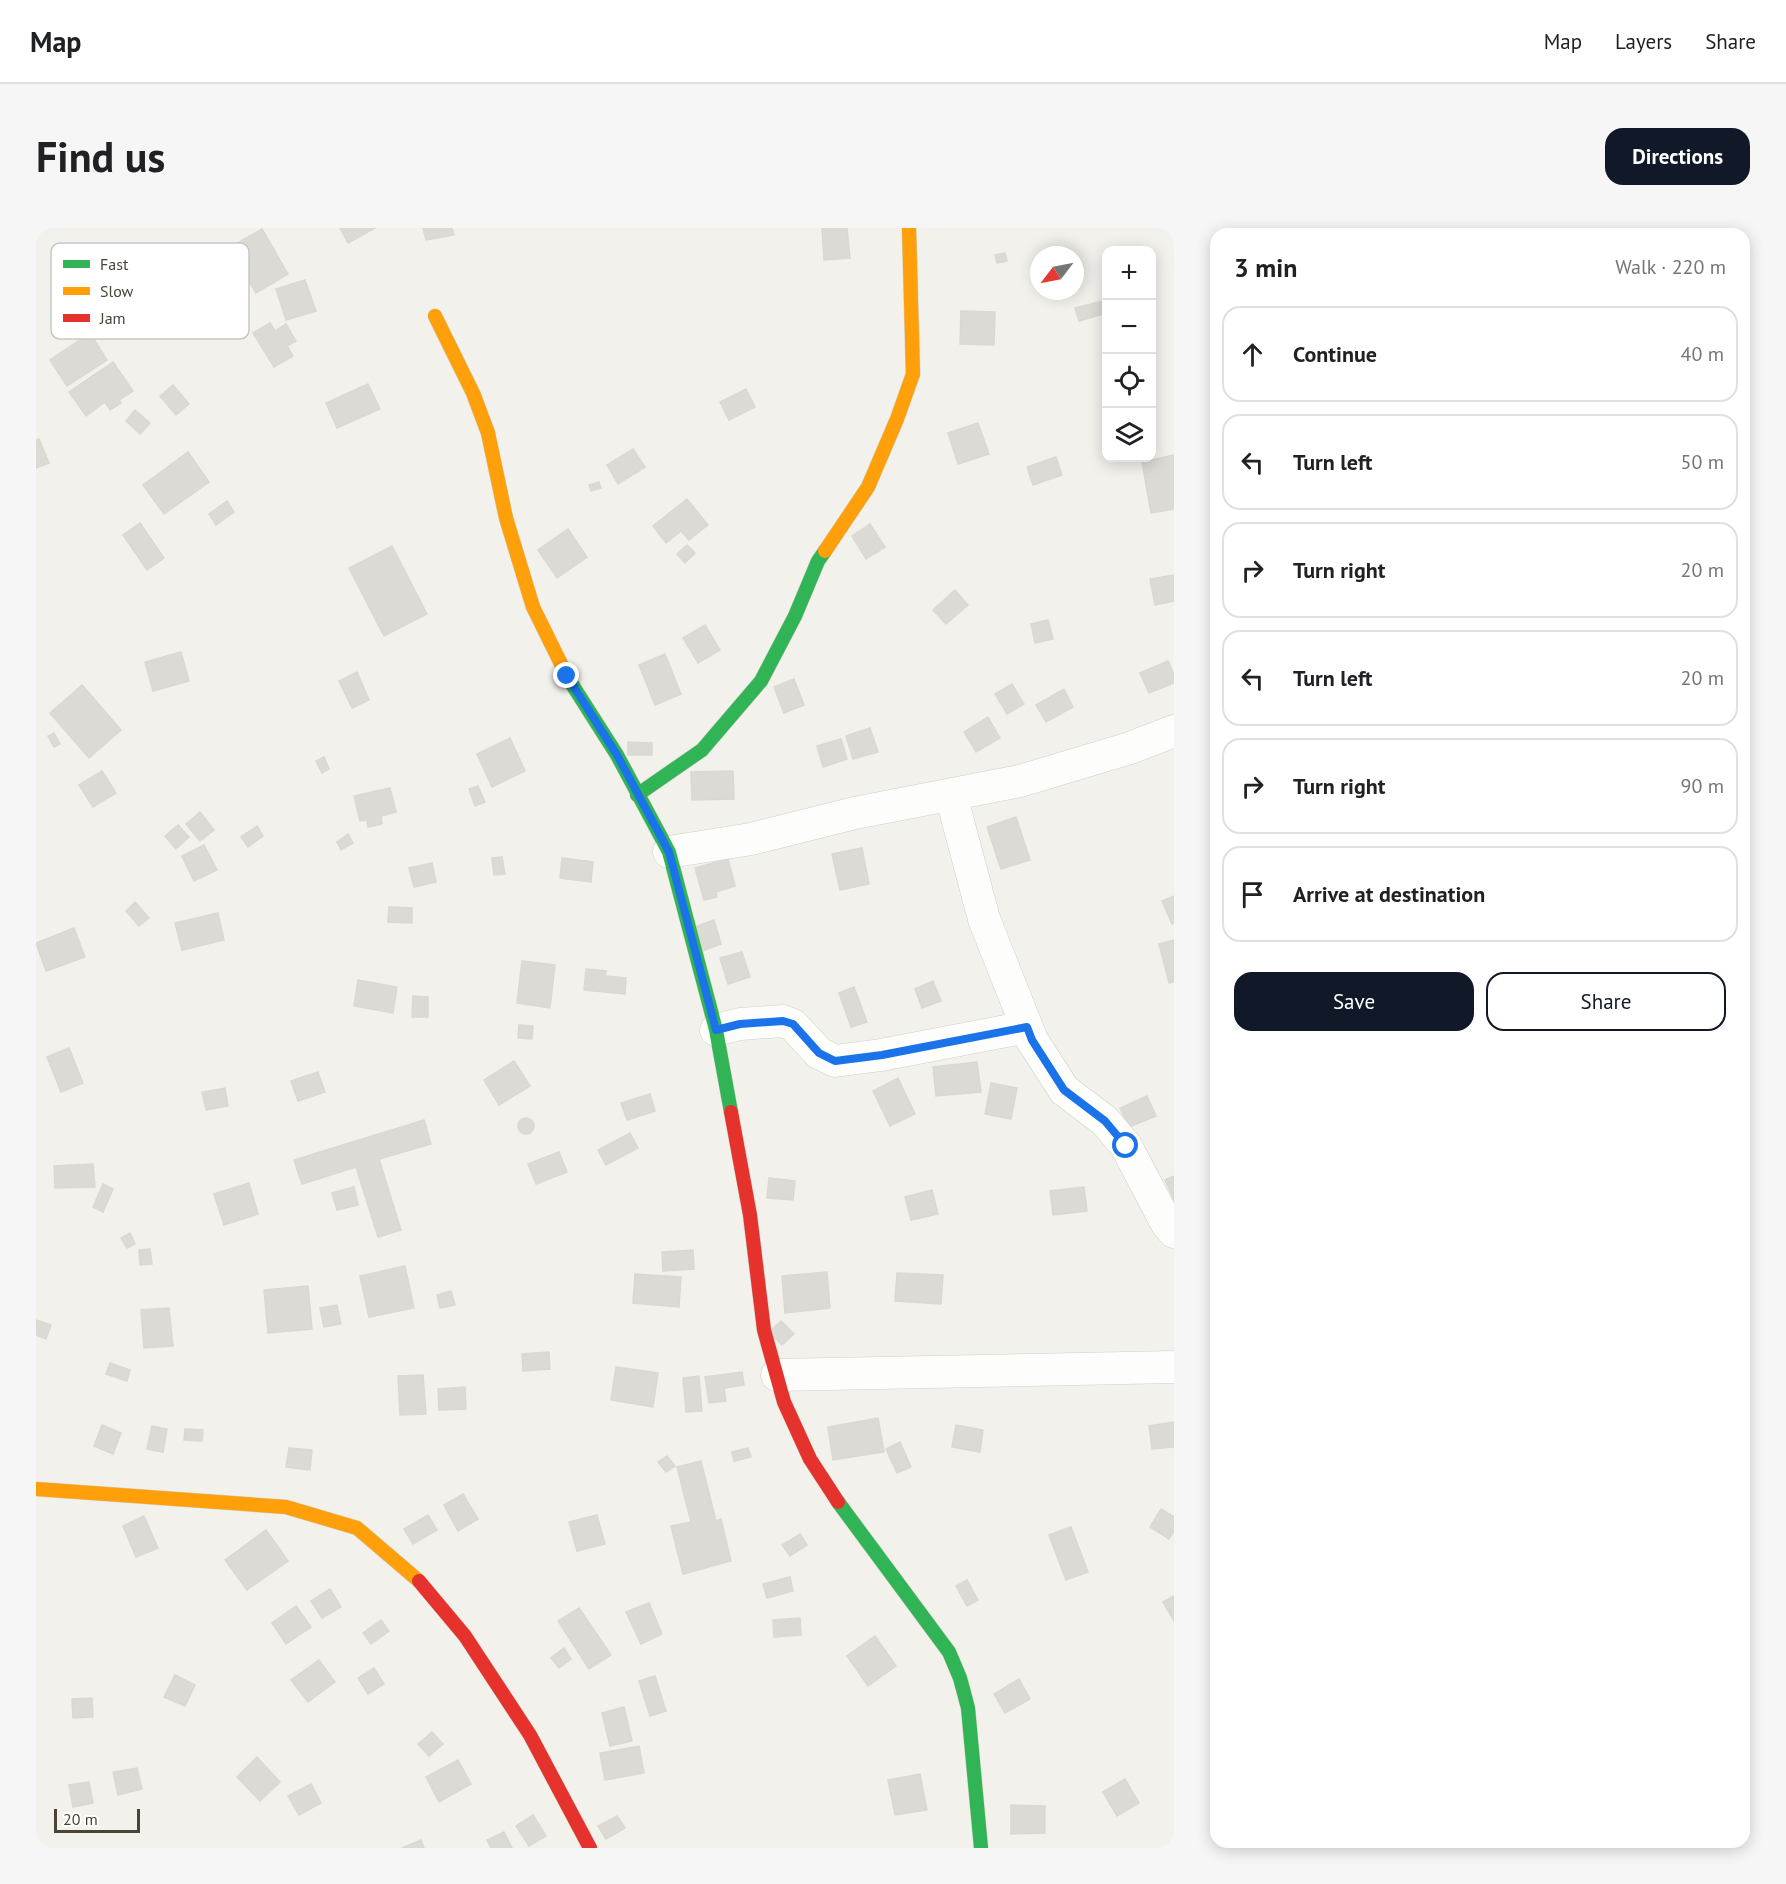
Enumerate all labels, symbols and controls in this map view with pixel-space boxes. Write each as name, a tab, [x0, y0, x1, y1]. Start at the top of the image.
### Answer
text: Map	[30, 23, 81, 60]
text: Map	[1544, 28, 1582, 55]
text: Layers	[1615, 28, 1672, 55]
text: Share	[1705, 28, 1756, 55]
button: Directions	[1605, 128, 1750, 185]
text: Find us	[36, 129, 165, 184]
legend	[51, 243, 249, 339]
north arrow	[1030, 246, 1084, 300]
map controls	[1102, 246, 1156, 462]
button: +	[1102, 246, 1156, 300]
text: 3 min	[1234, 251, 1297, 284]
text: Fast	[100, 254, 129, 274]
text: Walk · 220 m	[1615, 254, 1726, 280]
text: Slow	[100, 281, 134, 301]
button: −	[1102, 300, 1156, 354]
text: Jam	[99, 308, 126, 328]
icon: ahead	[1236, 338, 1269, 371]
text: Continue	[1293, 340, 1377, 368]
text: 40 m	[1681, 341, 1724, 367]
button: locate	[1102, 354, 1156, 408]
button: layers	[1102, 408, 1156, 462]
icon: left	[1236, 446, 1269, 479]
text: Turn left	[1293, 448, 1373, 476]
text: 50 m	[1681, 449, 1724, 475]
icon: right	[1236, 554, 1269, 587]
text: Turn right	[1293, 556, 1385, 584]
text: 20 m	[1681, 557, 1724, 583]
route end	[553, 662, 579, 688]
icon: left	[1236, 662, 1269, 695]
text: Turn left	[1293, 664, 1373, 692]
text: 20 m	[1681, 665, 1724, 691]
icon: right	[1236, 770, 1269, 803]
text: Turn right	[1293, 772, 1385, 800]
text: 90 m	[1681, 773, 1724, 799]
icon: arrive	[1236, 878, 1269, 911]
text: Arrive at destination	[1293, 880, 1485, 908]
button: Save	[1234, 972, 1474, 1031]
button: Share	[1486, 972, 1726, 1031]
route start	[1112, 1132, 1138, 1158]
scale bar	[54, 1806, 140, 1834]
text: 20 m	[63, 1809, 98, 1829]

